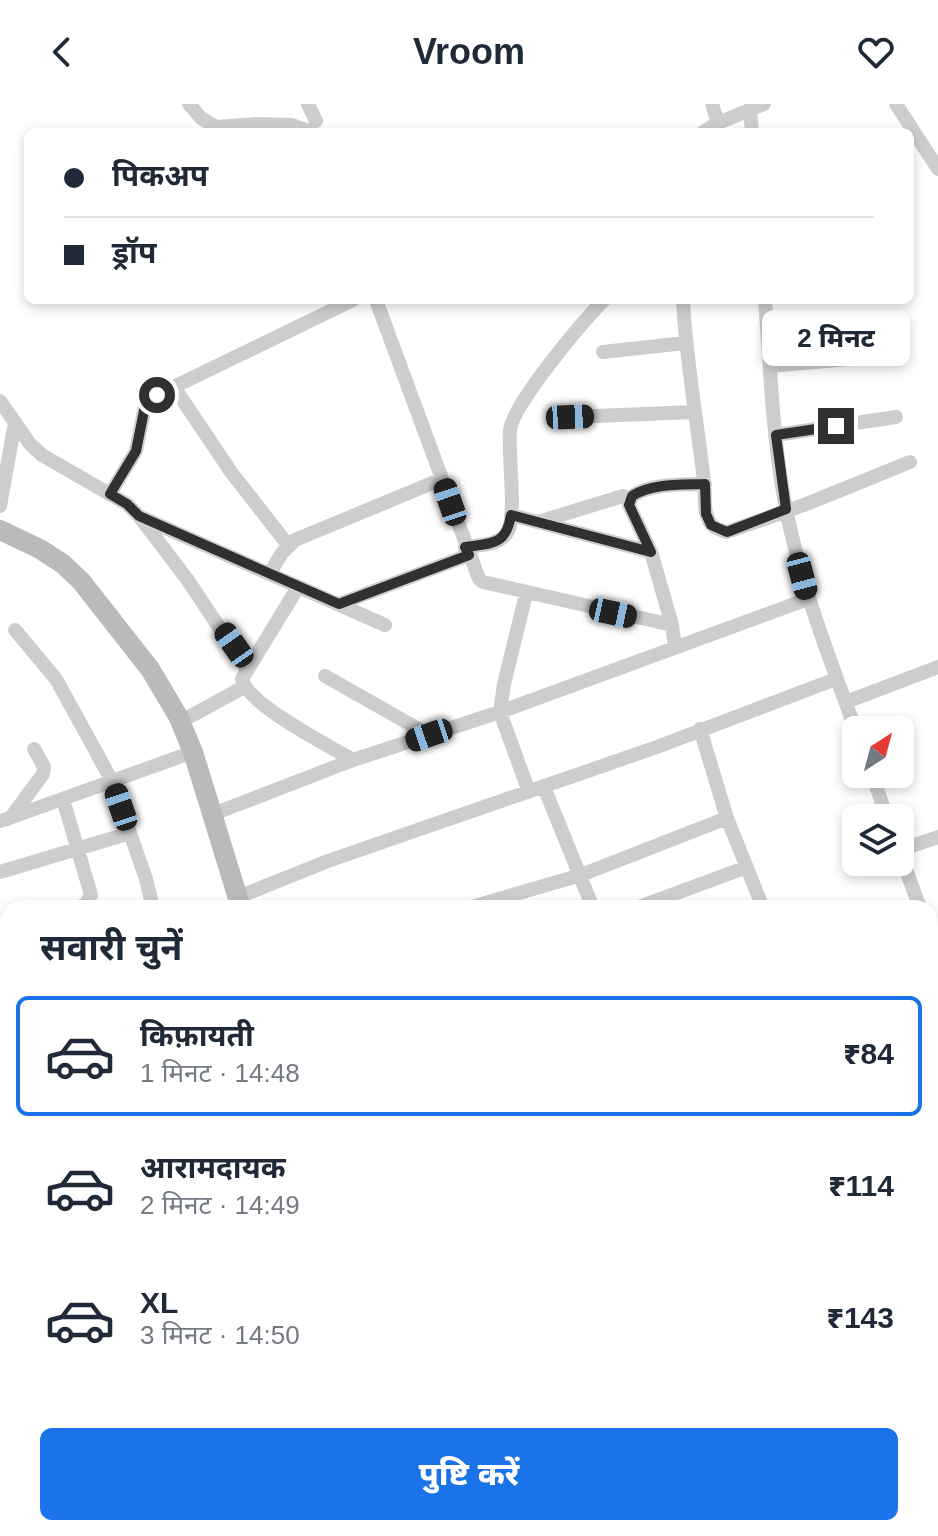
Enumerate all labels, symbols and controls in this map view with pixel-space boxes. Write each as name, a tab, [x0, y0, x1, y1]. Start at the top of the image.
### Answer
icon: back	[40, 30, 84, 74]
icon: heart	[854, 30, 898, 74]
text: Vroom	[413, 31, 525, 72]
text: पिकअप	[112, 159, 208, 192]
text: ड्रॉप	[112, 236, 156, 269]
callout: 2 मिनट	[762, 310, 910, 366]
text: 2 मिनट	[797, 323, 875, 353]
route start	[139, 377, 175, 413]
car	[546, 404, 594, 430]
route end	[818, 408, 854, 444]
car	[431, 475, 469, 529]
car	[784, 550, 820, 602]
car	[587, 596, 639, 630]
car	[210, 618, 258, 672]
car	[402, 716, 456, 754]
north arrow	[842, 716, 914, 788]
map controls	[842, 716, 914, 876]
car	[102, 780, 140, 834]
button: layers	[842, 804, 914, 876]
text: सवारी चुनें	[40, 927, 182, 968]
text: किफ़ायती	[140, 1019, 254, 1052]
icon: car	[44, 1020, 116, 1092]
text: ₹84	[843, 1037, 894, 1070]
text: 1 मिनट · 14:48	[140, 1058, 300, 1088]
text: आरामदायक	[140, 1151, 286, 1184]
icon: car	[44, 1152, 116, 1224]
text: ₹114	[828, 1169, 894, 1202]
text: 2 मिनट · 14:49	[140, 1190, 300, 1220]
icon: car	[44, 1284, 116, 1356]
text: XL	[140, 1286, 178, 1319]
text: ₹143	[827, 1301, 894, 1334]
text: 3 मिनट · 14:50	[140, 1320, 300, 1350]
button: पुष्टि करें	[40, 1428, 898, 1520]

